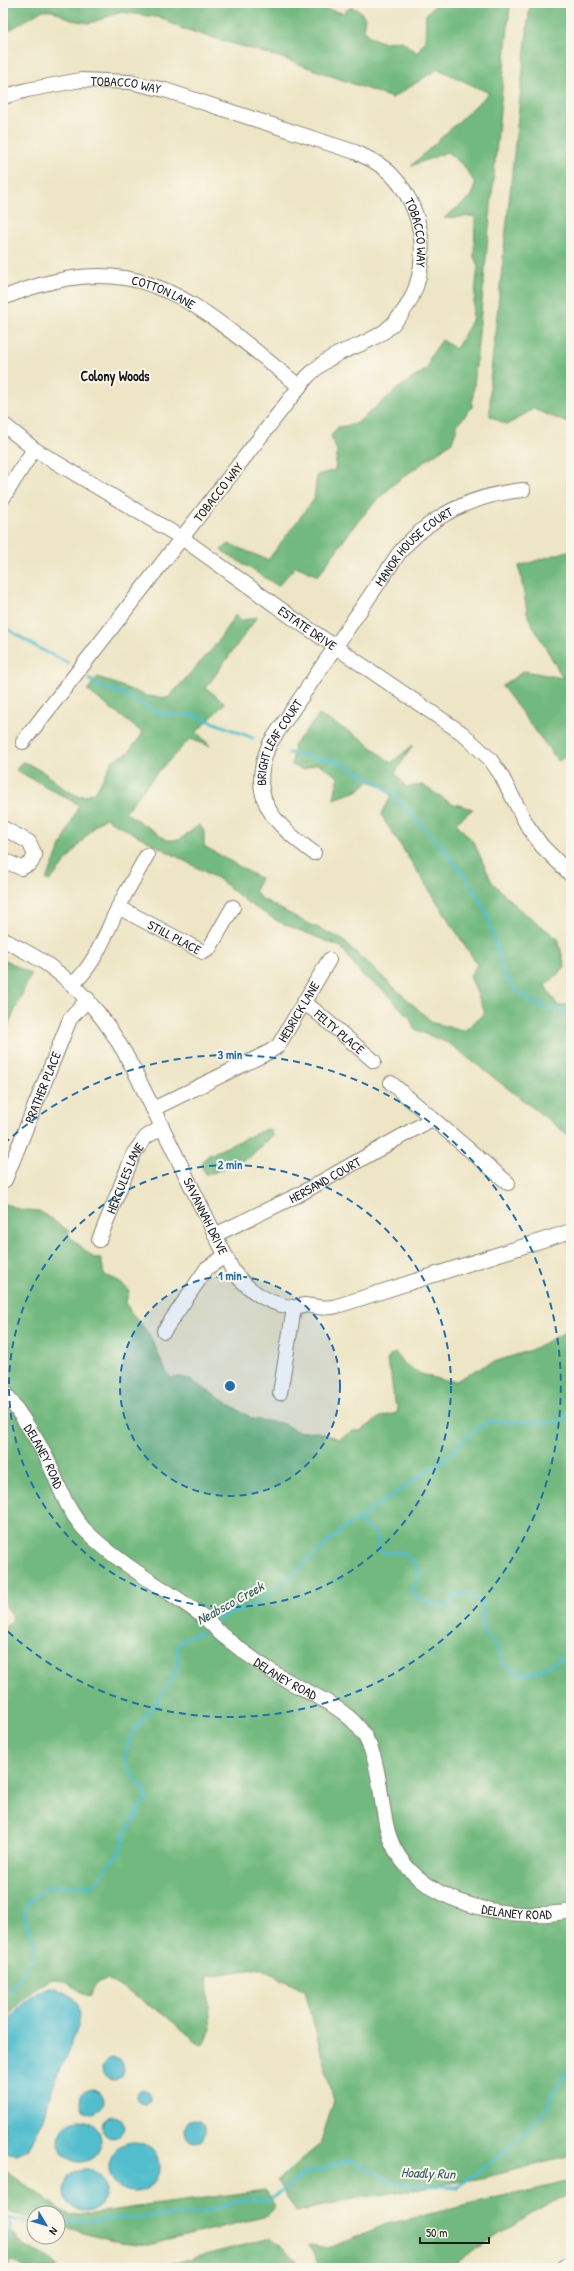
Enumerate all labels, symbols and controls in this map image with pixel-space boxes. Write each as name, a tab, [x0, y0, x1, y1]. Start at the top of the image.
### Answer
street label: TOBACCO WAY	[90, 71, 163, 98]
street label: TOBACCO WAY	[401, 195, 431, 269]
street label: COTTON LANE	[130, 271, 199, 313]
district label: Colony Woods	[81, 366, 150, 387]
street label: TOBACCO WAY	[189, 458, 247, 525]
street label: MANOR HOUSE COURT	[370, 502, 457, 589]
street label: ESTATE DRIVE	[275, 601, 341, 654]
street label: BRIGHT LEAF COURT	[252, 695, 307, 786]
street label: STILL PLACE	[145, 915, 205, 959]
street label: HEDRICK LANE	[273, 978, 324, 1045]
street label: FELTY PLACE	[310, 1004, 369, 1058]
text: 3 min	[218, 1046, 243, 1063]
street label: PRATHER PLACE	[20, 1049, 65, 1126]
street label: HERCULES LANE	[102, 1139, 148, 1216]
street label: HERSAND COURT	[286, 1152, 365, 1207]
text: 2 min	[218, 1156, 243, 1173]
street label: SAVANNAH DRIVE	[179, 1175, 233, 1258]
text: 1 min	[218, 1267, 242, 1284]
centre of rings	[223, 1379, 237, 1393]
street label: DELANEY ROAD	[20, 1420, 68, 1492]
water label: Neabsco Creek	[193, 1576, 268, 1629]
street label: DELANEY ROAD	[250, 1653, 321, 1704]
street label: DELANEY ROAD	[480, 1899, 553, 1923]
water label: Hoadly Run	[401, 2162, 457, 2184]
north arrow	[26, 2205, 66, 2245]
scale bar	[420, 2219, 489, 2245]
text: 50 m	[426, 2224, 447, 2241]
text: N	[46, 2225, 61, 2238]

